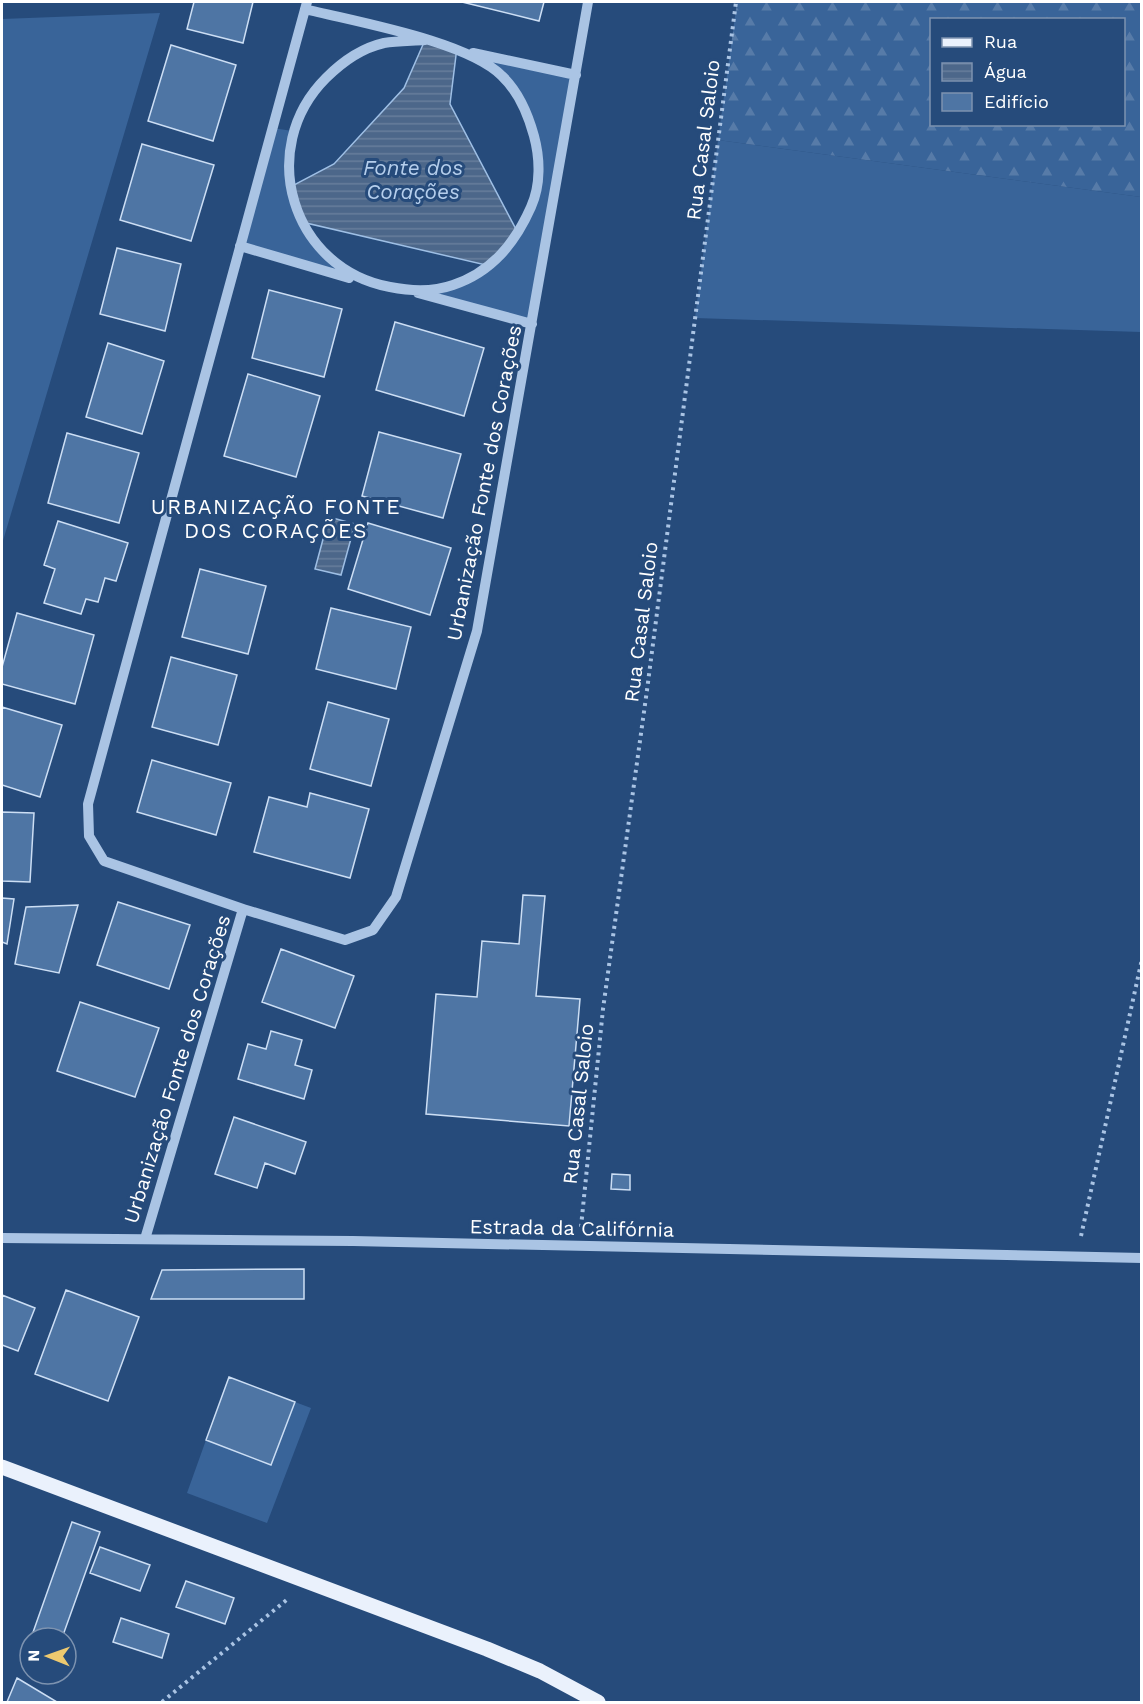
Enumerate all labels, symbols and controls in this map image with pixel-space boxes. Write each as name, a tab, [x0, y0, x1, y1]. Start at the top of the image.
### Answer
legend	[930, 18, 1125, 126]
text: Rua	[984, 31, 1017, 52]
street label: Rua Casal Saloio	[681, 58, 725, 222]
text: Água	[984, 61, 1027, 82]
text: Edifício	[984, 91, 1049, 112]
water label: Fonte dos Corações	[363, 155, 463, 204]
street label: Urbanização Fonte dos Corações	[442, 323, 526, 643]
district label: URBANIZAÇÃO FONTE DOS CORAÇÕES	[151, 494, 401, 543]
street label: Rua Casal Saloio	[619, 540, 663, 704]
street label: Urbanização Fonte dos Corações	[119, 912, 235, 1226]
street label: Rua Casal Saloio	[558, 1022, 598, 1186]
street label: Estrada da Califórnia	[470, 1214, 674, 1242]
north arrow	[18, 1626, 78, 1686]
text: N	[24, 1650, 43, 1662]

